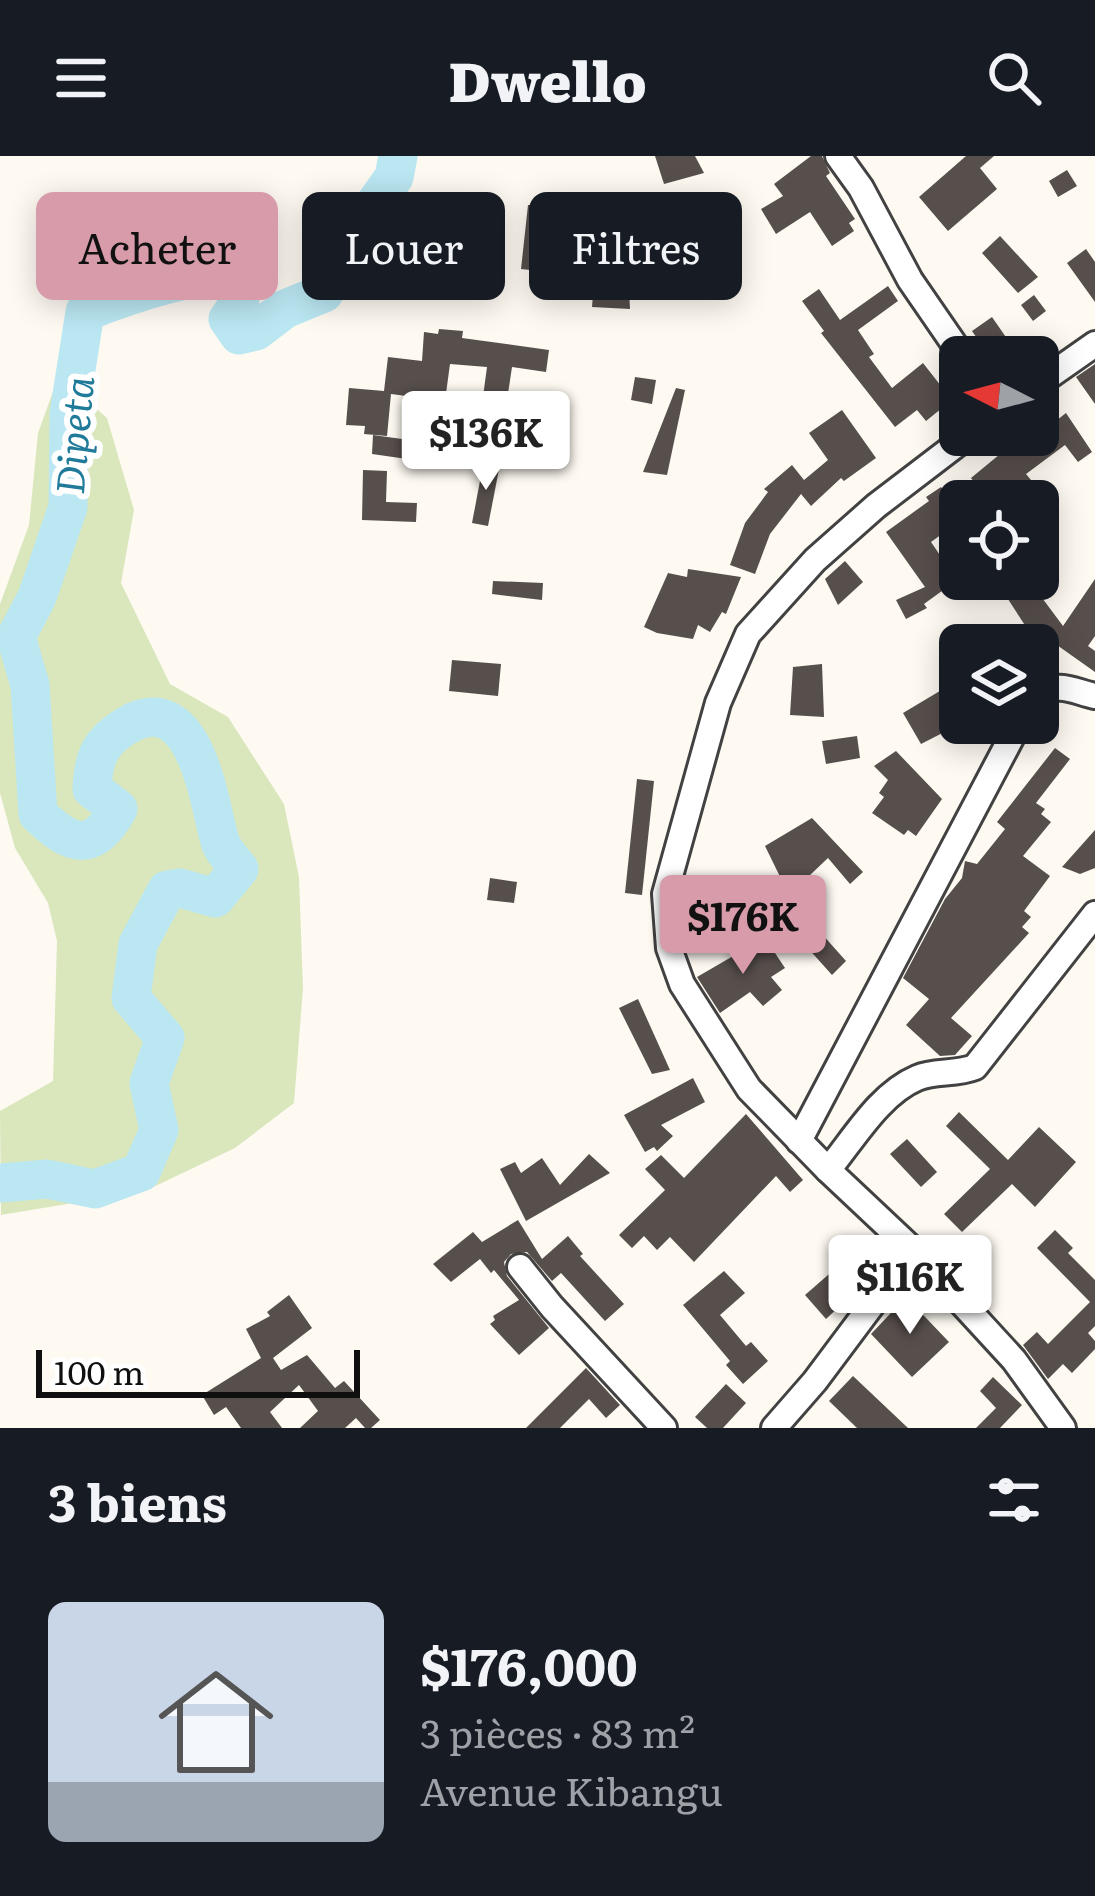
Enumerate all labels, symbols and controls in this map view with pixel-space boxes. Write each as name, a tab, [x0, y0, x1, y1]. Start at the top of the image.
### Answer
text: Dwello	[448, 38, 647, 119]
icon: menu	[48, 45, 114, 111]
icon: search	[981, 45, 1047, 111]
chip: Acheter	[36, 192, 278, 300]
chip: Louer	[302, 192, 505, 300]
chip: Filtres	[529, 192, 742, 300]
north arrow	[939, 336, 1059, 456]
map controls	[939, 336, 1059, 744]
water label: Dipeta	[38, 373, 106, 497]
pin: $136K	[402, 391, 570, 493]
text: $136K	[429, 401, 543, 459]
button: locate	[939, 480, 1059, 600]
button: layers	[939, 624, 1059, 744]
pin: $176K	[659, 875, 827, 977]
text: $176K	[687, 885, 799, 943]
pin: $116K	[826, 1235, 994, 1337]
text: $116K	[856, 1245, 964, 1303]
scale bar	[36, 1344, 360, 1397]
text: 100 m	[54, 1346, 144, 1395]
text: 3 biens	[48, 1462, 227, 1538]
icon: filters	[981, 1467, 1047, 1533]
text: $176,000	[420, 1626, 638, 1702]
icon: home	[144, 1650, 288, 1794]
text: 3 pièces · 83 m²	[420, 1702, 695, 1760]
text: Avenue Kibangu	[420, 1760, 723, 1818]

